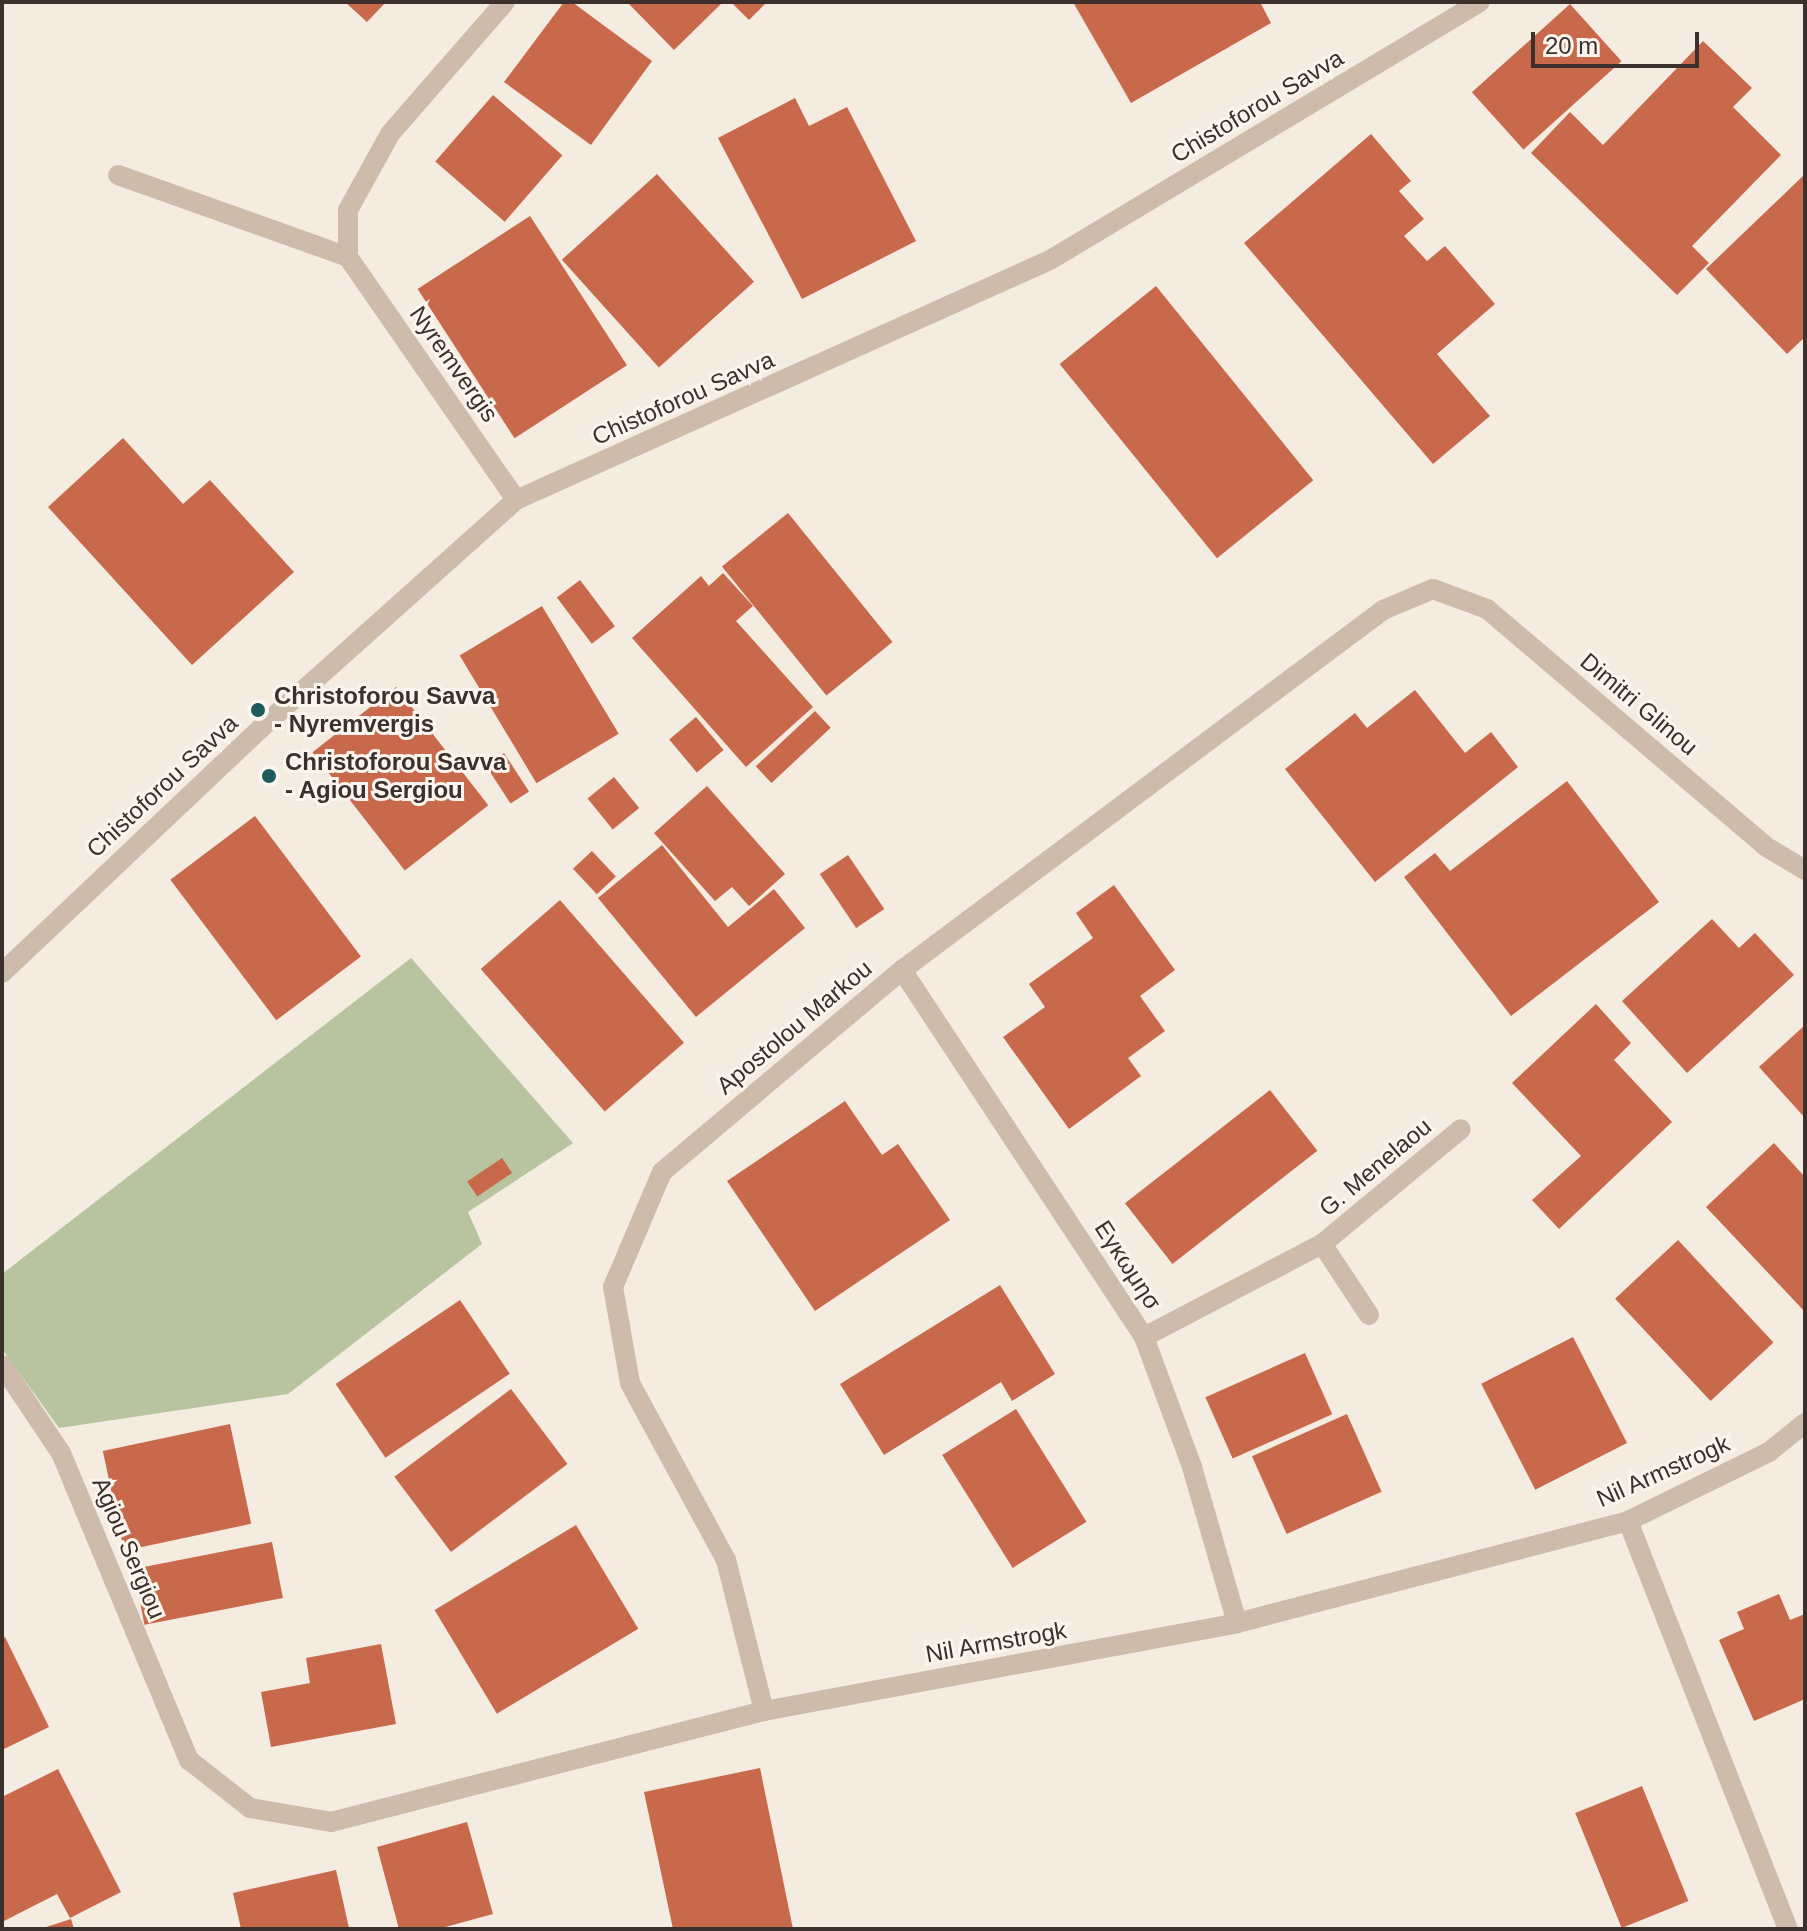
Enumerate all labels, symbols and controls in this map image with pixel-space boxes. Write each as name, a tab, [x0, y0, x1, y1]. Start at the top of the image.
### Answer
scale bar	[1535, 16, 1703, 66]
text: 20 m	[1545, 32, 1598, 59]
street label: Chistoforou Savva	[1166, 43, 1348, 169]
street label: Nyremvergis	[404, 301, 504, 427]
street label: Chistoforou Savva	[588, 345, 778, 451]
street label: Dimitri Glinou	[1575, 647, 1703, 761]
place label: Christoforou Savva - Nyremvergis	[274, 682, 495, 738]
marker: Christoforou Savva - Nyremvergis	[249, 701, 267, 719]
street label: Chistoforou Savva	[80, 709, 244, 863]
place label: Christoforou Savva - Agiou Sergiou	[285, 748, 506, 804]
marker: Christoforou Savva - Agiou Sergiou	[260, 767, 278, 785]
street label: Apostolou Markou	[711, 954, 877, 1100]
street label: G. Menelaou	[1313, 1112, 1437, 1222]
street label: Εγκωμησ	[1089, 1215, 1167, 1315]
street label: Nil Armstrogk	[1591, 1429, 1735, 1513]
street label: Agiou Sergiou	[86, 1473, 172, 1623]
street label: Nil Armstrogk	[923, 1615, 1069, 1669]

